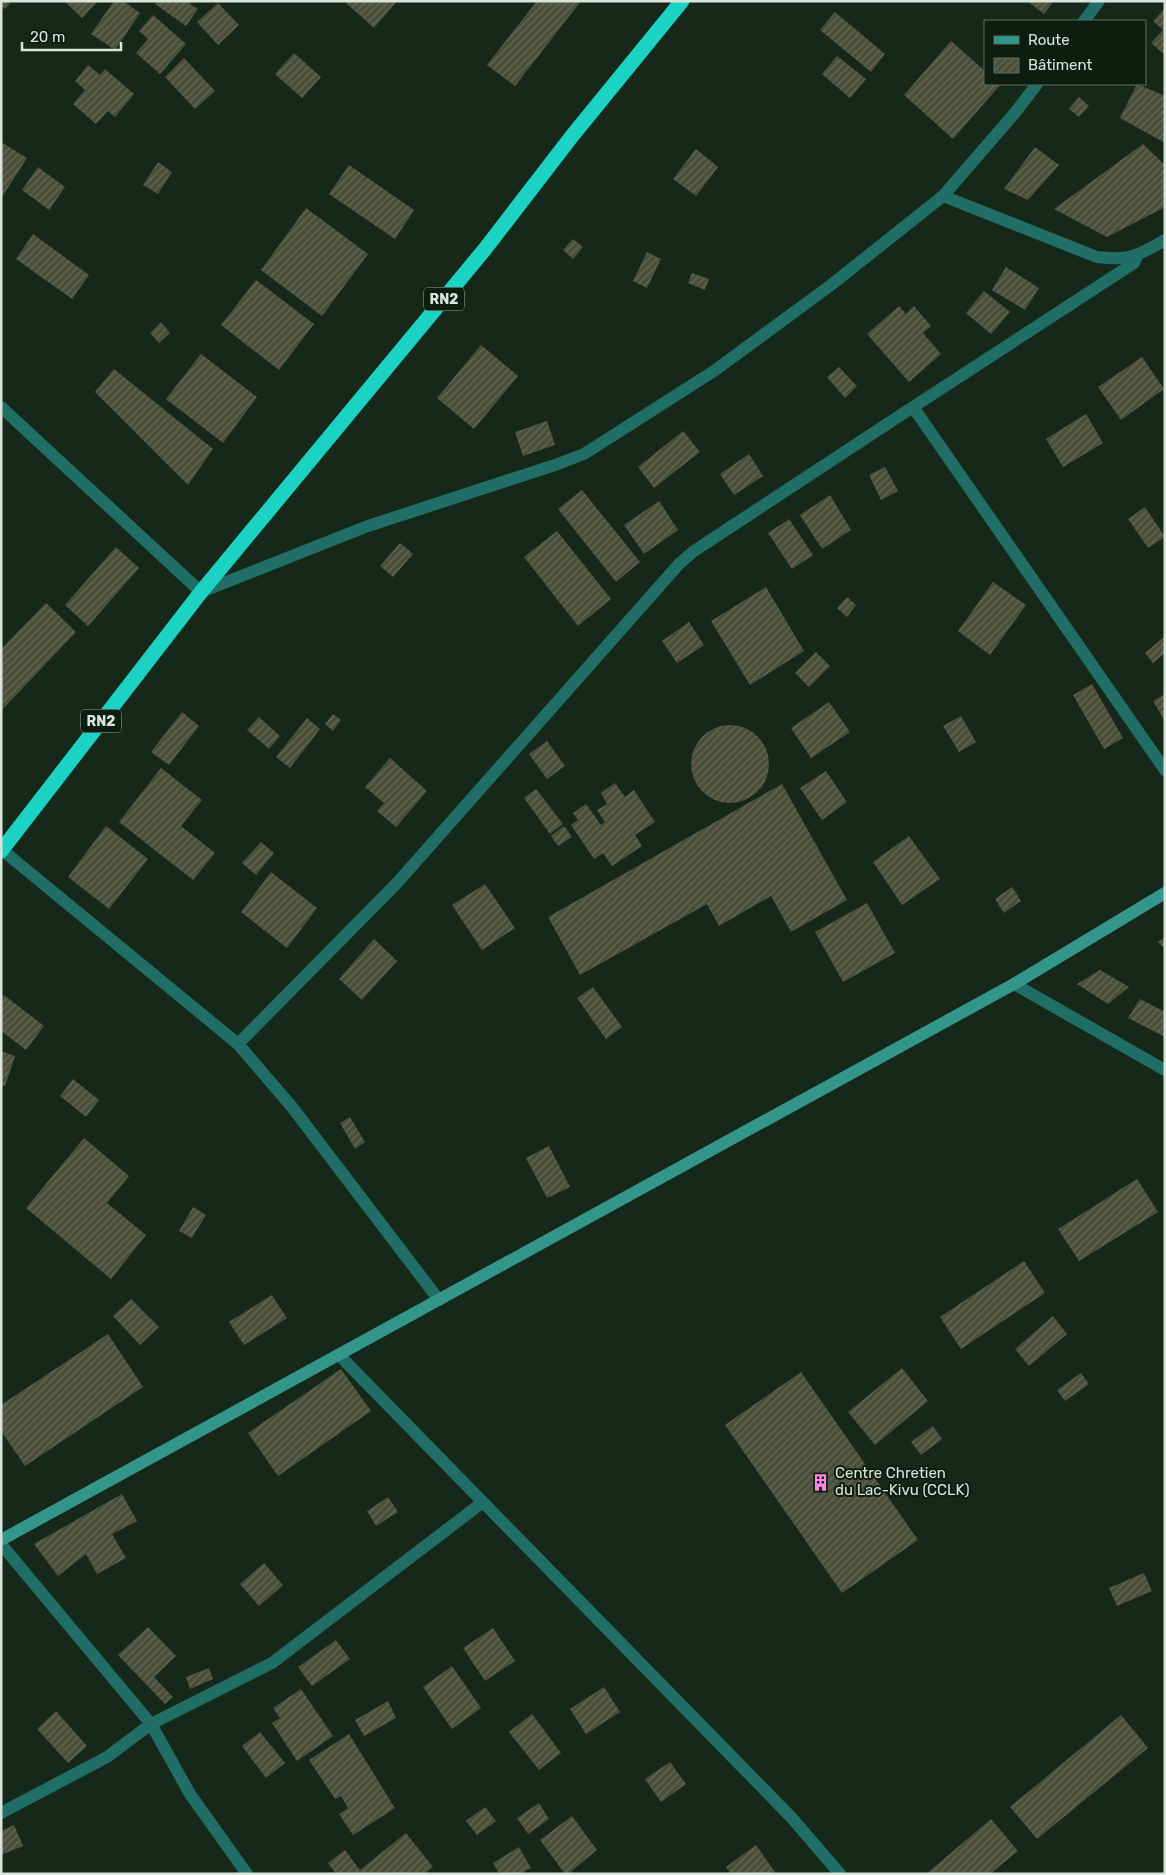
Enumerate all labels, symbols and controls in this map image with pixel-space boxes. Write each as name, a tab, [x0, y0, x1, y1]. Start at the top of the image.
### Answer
scale bar	[22, 20, 121, 52]
legend	[984, 20, 1146, 85]
text: 20 m	[30, 28, 65, 46]
text: Route	[1028, 31, 1070, 49]
text: Bâtiment	[1028, 56, 1092, 74]
road number: RN2	[424, 288, 464, 310]
road number: RN2	[81, 709, 121, 732]
place label: Centre Chretien du Lac-Kivu (CCLK)	[835, 1464, 970, 1499]
building icon: Centre Chretien du Lac-Kivu (CCLK)	[811, 1472, 831, 1492]

